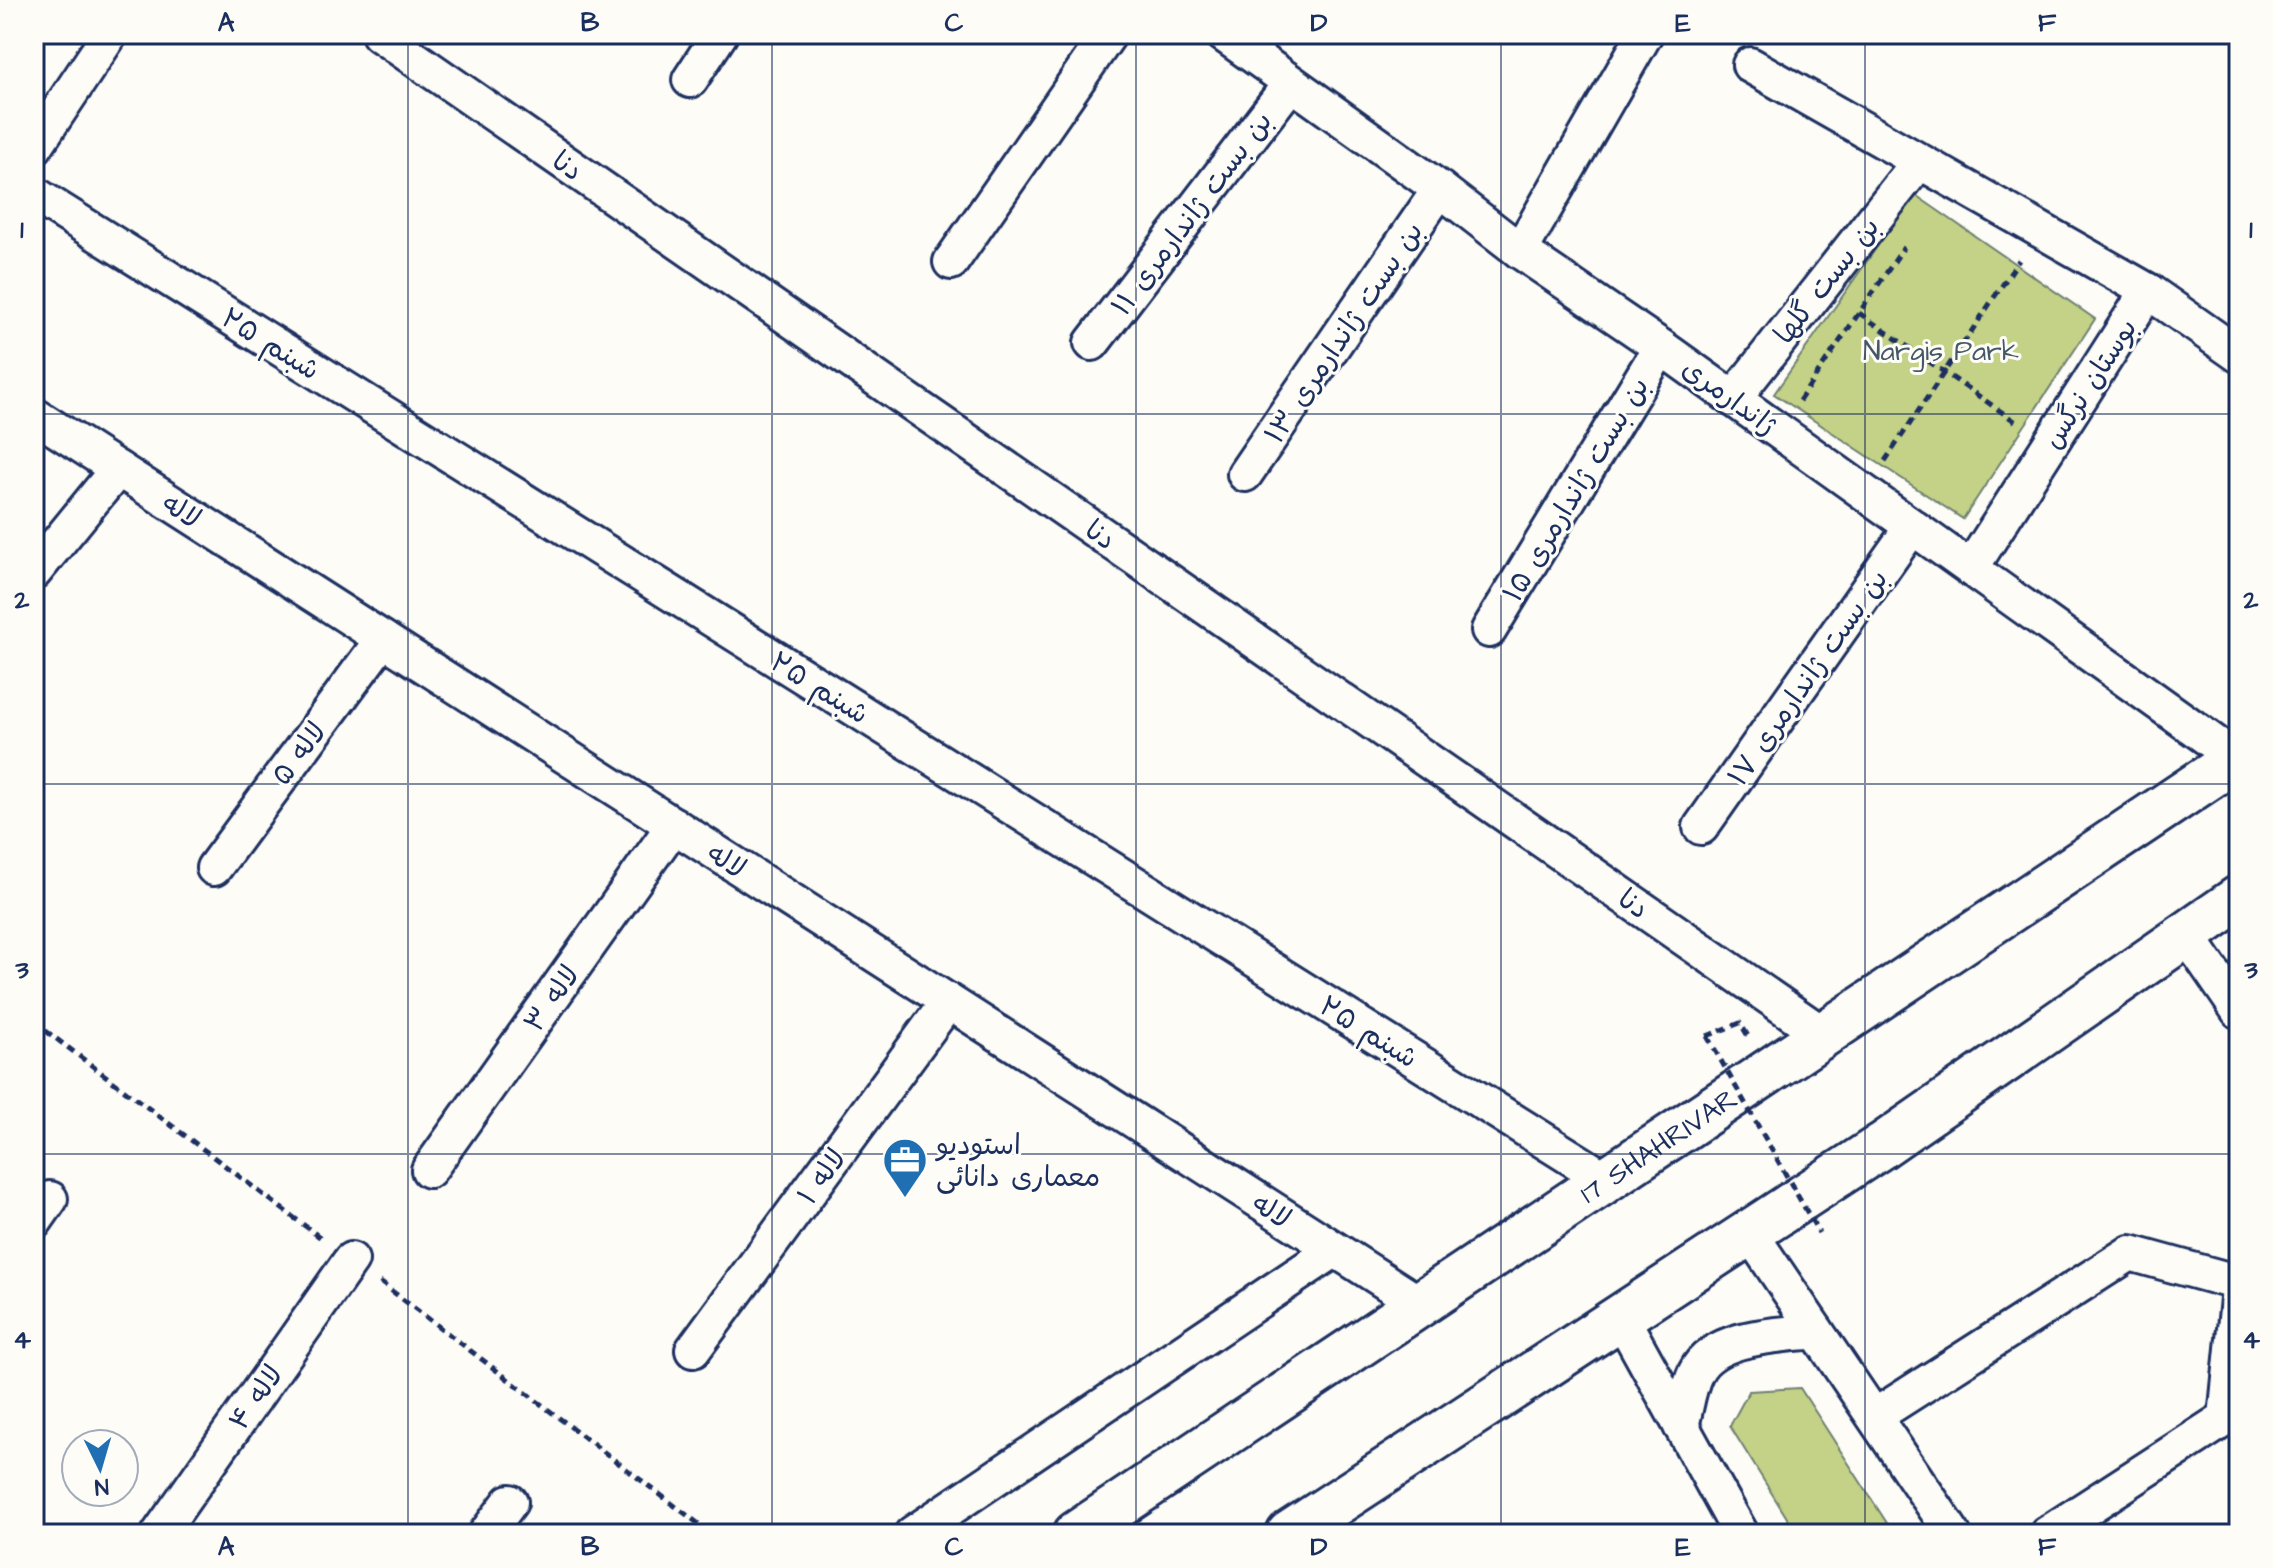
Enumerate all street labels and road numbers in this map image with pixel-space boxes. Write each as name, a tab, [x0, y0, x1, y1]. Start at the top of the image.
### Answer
street label: بن بست ژاندارمری ۱۱	[1102, 104, 1282, 324]
street label: دنا	[544, 142, 590, 191]
street label: بن بست گلها	[1765, 209, 1889, 353]
street label: بن بست ژاندارمری ۱۳	[1256, 214, 1433, 451]
street label: شبنم ۲۵	[213, 299, 327, 391]
street label: بوستان نرگس	[2034, 311, 2147, 456]
street label: ژاندارمری	[1674, 350, 1784, 445]
street label: بن بست ژاندارمری ۱۵	[1494, 370, 1659, 609]
street label: لاله	[154, 484, 208, 538]
street label: دنا	[1077, 511, 1123, 560]
street label: بن بست ژاندارمری ۱۷	[1719, 562, 1898, 794]
street label: شبنم ۲۵	[762, 643, 876, 735]
street label: لاله ۵	[263, 714, 336, 794]
street label: لاله	[699, 834, 753, 888]
street label: دنا	[1610, 880, 1656, 929]
street label: لاله ۳	[515, 958, 589, 1040]
street label: شبنم ۲۵	[1311, 987, 1425, 1079]
street label: 17 SHAHRIVAR	[1573, 1080, 1745, 1213]
street label: لاله ۱	[789, 1141, 856, 1213]
street label: لاله	[1244, 1184, 1298, 1238]
street label: لاله ۴	[220, 1357, 293, 1438]

